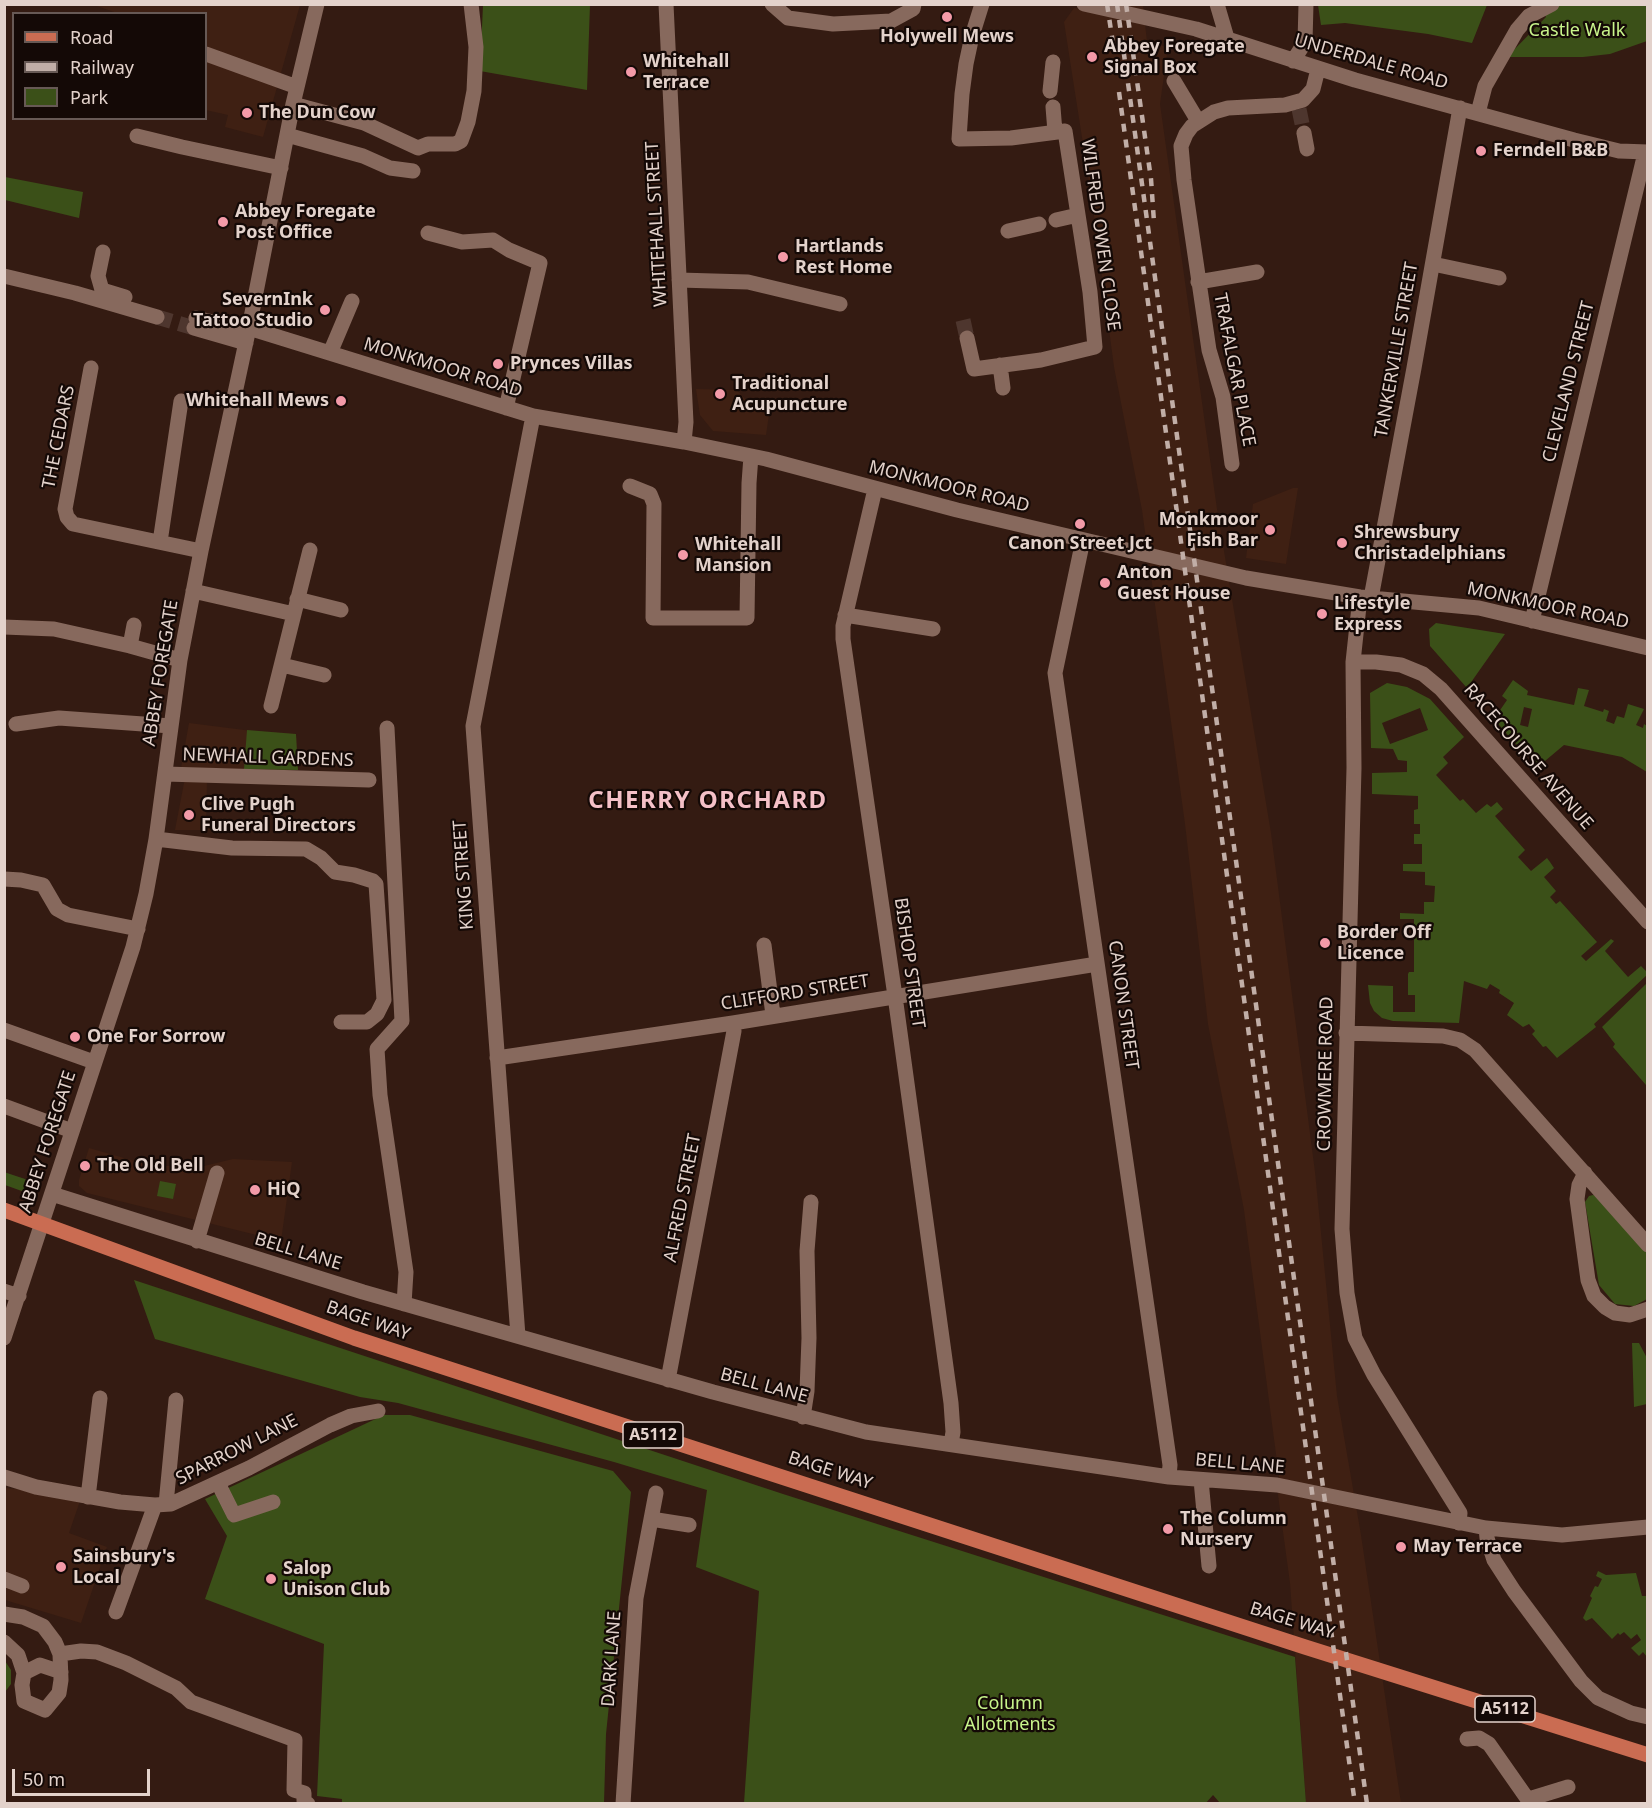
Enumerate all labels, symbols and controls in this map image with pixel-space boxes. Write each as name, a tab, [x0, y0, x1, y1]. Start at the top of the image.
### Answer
marker: Holywell Mews	[940, 10, 954, 24]
legend	[12, 12, 207, 120]
park label: Castle Walk	[1529, 20, 1625, 42]
text: Road	[70, 25, 113, 49]
place label: Holywell Mews	[880, 26, 1014, 48]
street label: UNDERDALE ROAD	[1292, 30, 1450, 94]
place label: Abbey Foregate Signal Box	[1104, 36, 1245, 78]
marker: Abbey Foregate Signal Box	[1085, 50, 1099, 64]
place label: Whitehall Terrace	[643, 51, 729, 94]
text: Railway	[70, 55, 134, 79]
marker: Whitehall Terrace	[624, 65, 638, 79]
text: Park	[70, 85, 108, 109]
place label: The Dun Cow	[259, 102, 376, 124]
marker: The Dun Cow	[240, 106, 254, 120]
street label: WILFRED OWEN CLOSE	[1076, 137, 1124, 333]
place label: Ferndell B&B	[1493, 140, 1608, 162]
street label: WHITEHALL STREET	[642, 141, 672, 307]
marker: Ferndell B&B	[1474, 144, 1488, 158]
place label: Abbey Foregate Post Office	[235, 201, 376, 244]
marker: Abbey Foregate Post Office	[216, 215, 230, 229]
place label: Hartlands Rest Home	[795, 236, 892, 278]
marker: Hartlands Rest Home	[776, 250, 790, 264]
street label: TANKERVILLE STREET	[1371, 261, 1423, 439]
place label: SevernInk Tattoo Studio	[193, 289, 313, 332]
street label: TRAFALGAR PLACE	[1209, 292, 1259, 448]
street label: CLEVELAND STREET	[1539, 299, 1599, 465]
marker: SevernInk Tattoo Studio	[318, 303, 332, 317]
street label: MONKMOOR ROAD	[361, 334, 525, 402]
place label: Prynces Villas	[510, 353, 633, 375]
marker: Prynces Villas	[491, 357, 505, 371]
place label: Traditional Acupuncture	[732, 373, 847, 416]
street label: THE CEDARS	[38, 384, 80, 490]
marker: Traditional Acupuncture	[713, 387, 727, 401]
place label: Whitehall Mews	[186, 390, 329, 412]
marker: Whitehall Mews	[334, 394, 348, 408]
street label: MONKMOOR ROAD	[866, 457, 1032, 517]
place label: Monkmoor Fish Bar	[1159, 509, 1258, 552]
marker: Canon Street Jct	[1073, 517, 1087, 531]
place label: Shrewsbury Christadelphians	[1354, 522, 1506, 564]
marker: Monkmoor Fish Bar	[1263, 523, 1277, 537]
place label: Canon Street Jct	[1008, 533, 1152, 555]
place label: Whitehall Mansion	[695, 534, 781, 576]
marker: Shrewsbury Christadelphians	[1335, 536, 1349, 550]
marker: Whitehall Mansion	[676, 548, 690, 562]
place label: Anton Guest House	[1117, 562, 1231, 604]
marker: Anton Guest House	[1098, 576, 1112, 590]
street label: MONKMOOR ROAD	[1465, 578, 1631, 634]
place label: Lifestyle Express	[1334, 593, 1410, 636]
street label: ABBEY FOREGATE	[139, 598, 183, 748]
marker: Lifestyle Express	[1315, 607, 1329, 621]
street label: RACECOURSE AVENUE	[1459, 680, 1597, 834]
street label: NEWHALL GARDENS	[182, 744, 354, 772]
district label: CHERRY ORCHARD	[588, 787, 828, 815]
place label: Clive Pugh Funeral Directors	[201, 794, 356, 836]
marker: Clive Pugh Funeral Directors	[182, 808, 196, 822]
street label: KING STREET	[449, 819, 479, 931]
street label: BISHOP STREET	[889, 896, 929, 1030]
place label: Border Off Licence	[1337, 922, 1431, 964]
marker: Border Off Licence	[1318, 936, 1332, 950]
street label: CANON STREET	[1103, 939, 1143, 1071]
street label: CLIFFORD STREET	[719, 971, 871, 1015]
street label: CROWMERE ROAD	[1314, 996, 1338, 1152]
place label: One For Sorrow	[87, 1026, 225, 1048]
marker: One For Sorrow	[68, 1030, 82, 1044]
street label: ABBEY FOREGATE	[15, 1068, 81, 1216]
street label: ALFRED STREET	[660, 1132, 706, 1264]
place label: The Old Bell	[97, 1155, 204, 1177]
marker: The Old Bell	[78, 1159, 92, 1173]
place label: HiQ	[267, 1179, 300, 1201]
marker: HiQ	[248, 1183, 262, 1197]
street label: BELL LANE	[252, 1229, 344, 1275]
street label: BAGE WAY	[323, 1297, 413, 1345]
street label: BELL LANE	[718, 1364, 810, 1408]
street label: SPARROW LANE	[173, 1410, 301, 1490]
road number: A5112	[623, 1422, 683, 1448]
street label: BAGE WAY	[785, 1447, 875, 1495]
street label: BELL LANE	[1194, 1449, 1286, 1479]
place label: The Column Nursery	[1180, 1508, 1287, 1550]
marker: The Column Nursery	[1161, 1522, 1175, 1536]
place label: May Terrace	[1413, 1536, 1522, 1558]
marker: May Terrace	[1394, 1540, 1408, 1554]
place label: Sainsbury's Local	[73, 1546, 175, 1588]
place label: Salop Unison Club	[283, 1558, 390, 1600]
marker: Sainsbury's Local	[54, 1560, 68, 1574]
marker: Salop Unison Club	[264, 1572, 278, 1586]
street label: BAGE WAY	[1247, 1598, 1337, 1644]
street label: DARK LANE	[598, 1610, 626, 1708]
park label: Column Allotments	[964, 1693, 1056, 1736]
road number: A5112	[1475, 1696, 1535, 1722]
scale bar	[15, 1757, 153, 1795]
text: 50 m	[23, 1767, 65, 1791]

